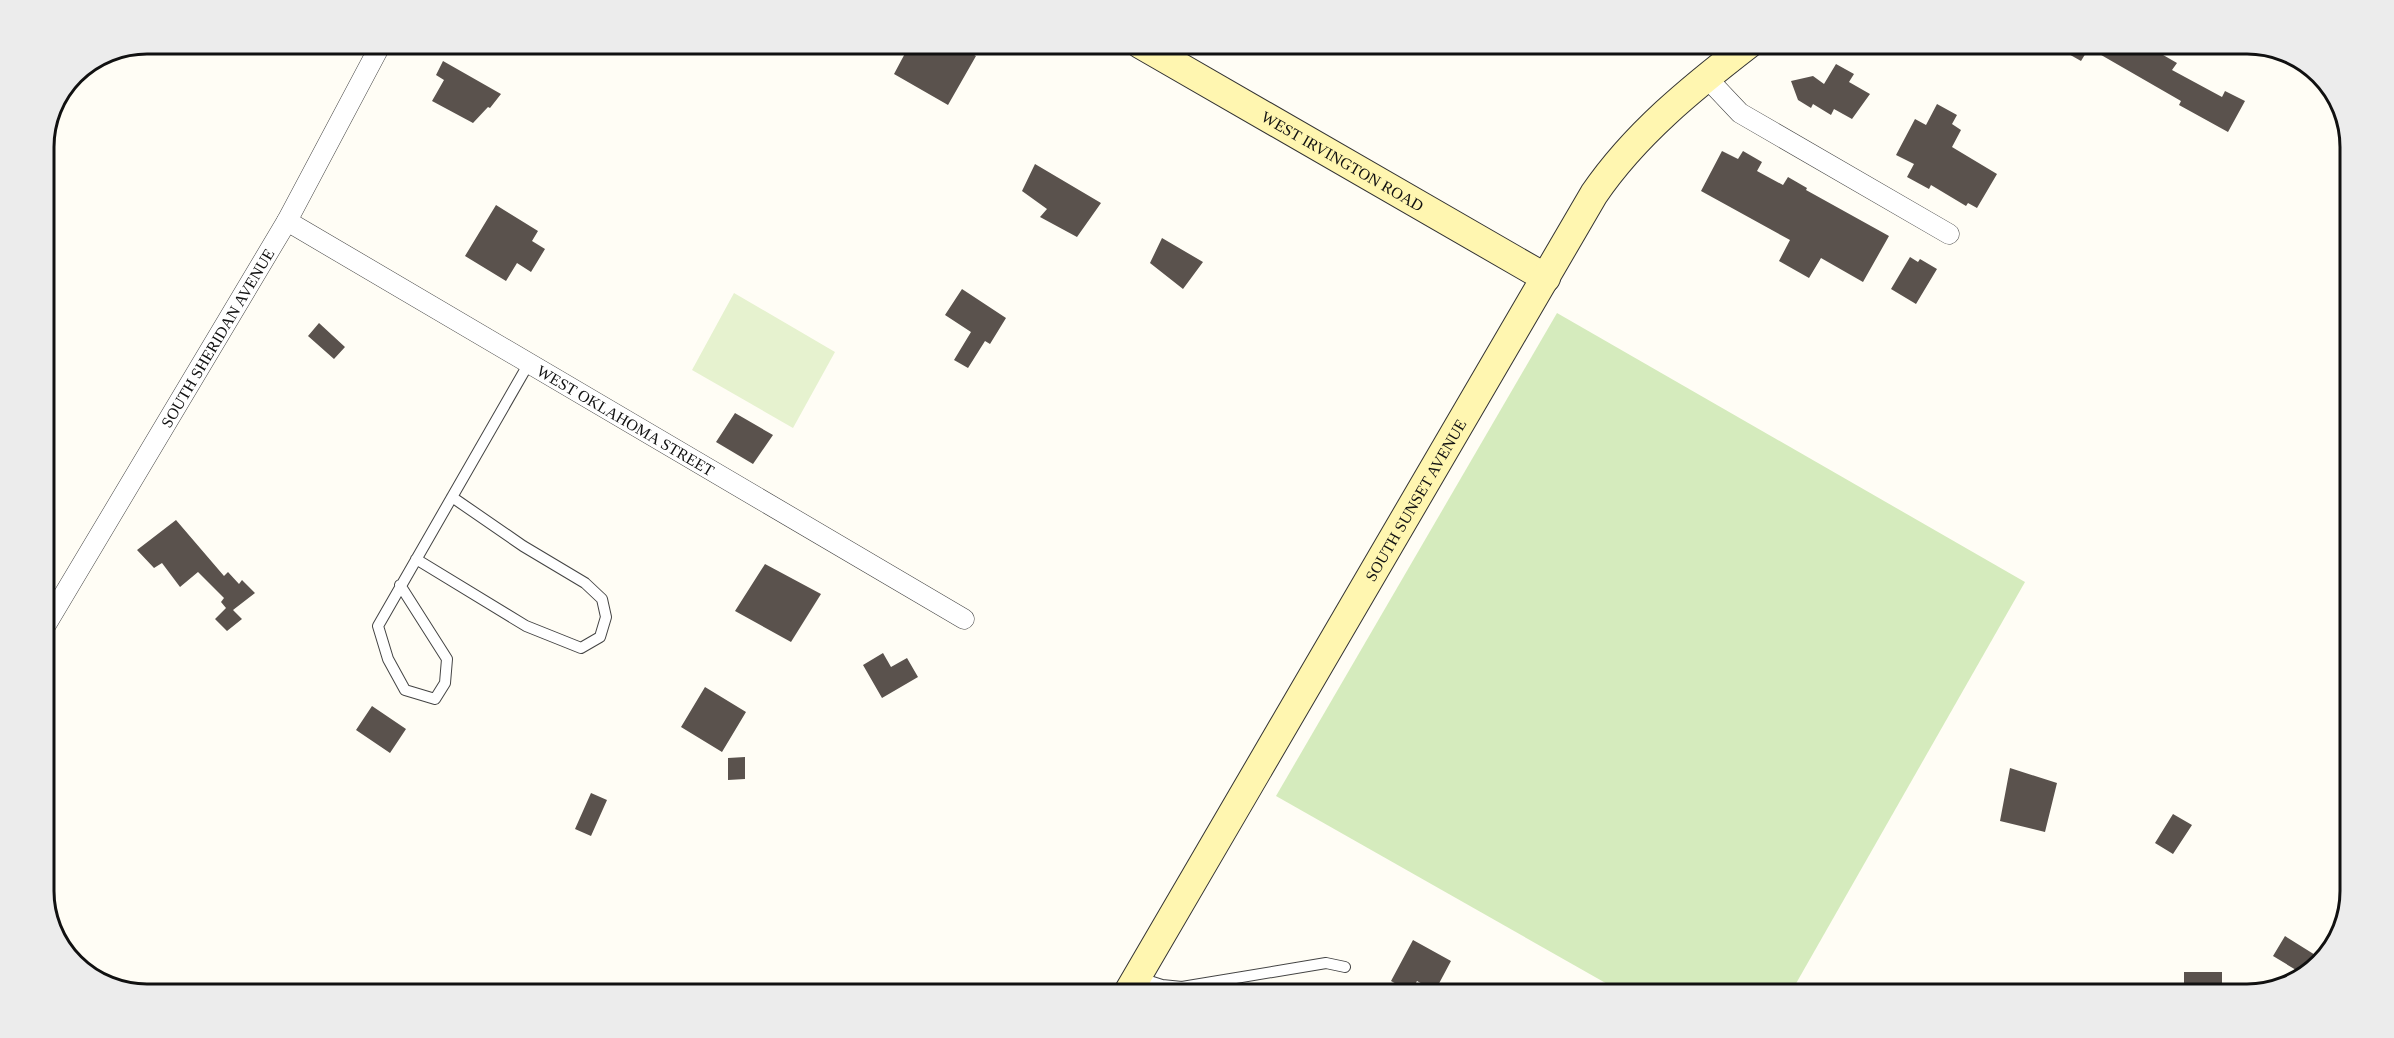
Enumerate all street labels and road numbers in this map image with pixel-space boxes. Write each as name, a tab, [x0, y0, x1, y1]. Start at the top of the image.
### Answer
street label: WEST IRVINGTON ROAD	[1259, 108, 1426, 215]
street label: SOUTH SHERIDAN AVENUE	[158, 246, 278, 430]
street label: WEST OKLAHOMA STREET	[534, 362, 717, 479]
street label: SOUTH SUNSET AVENUE	[1362, 416, 1470, 584]

